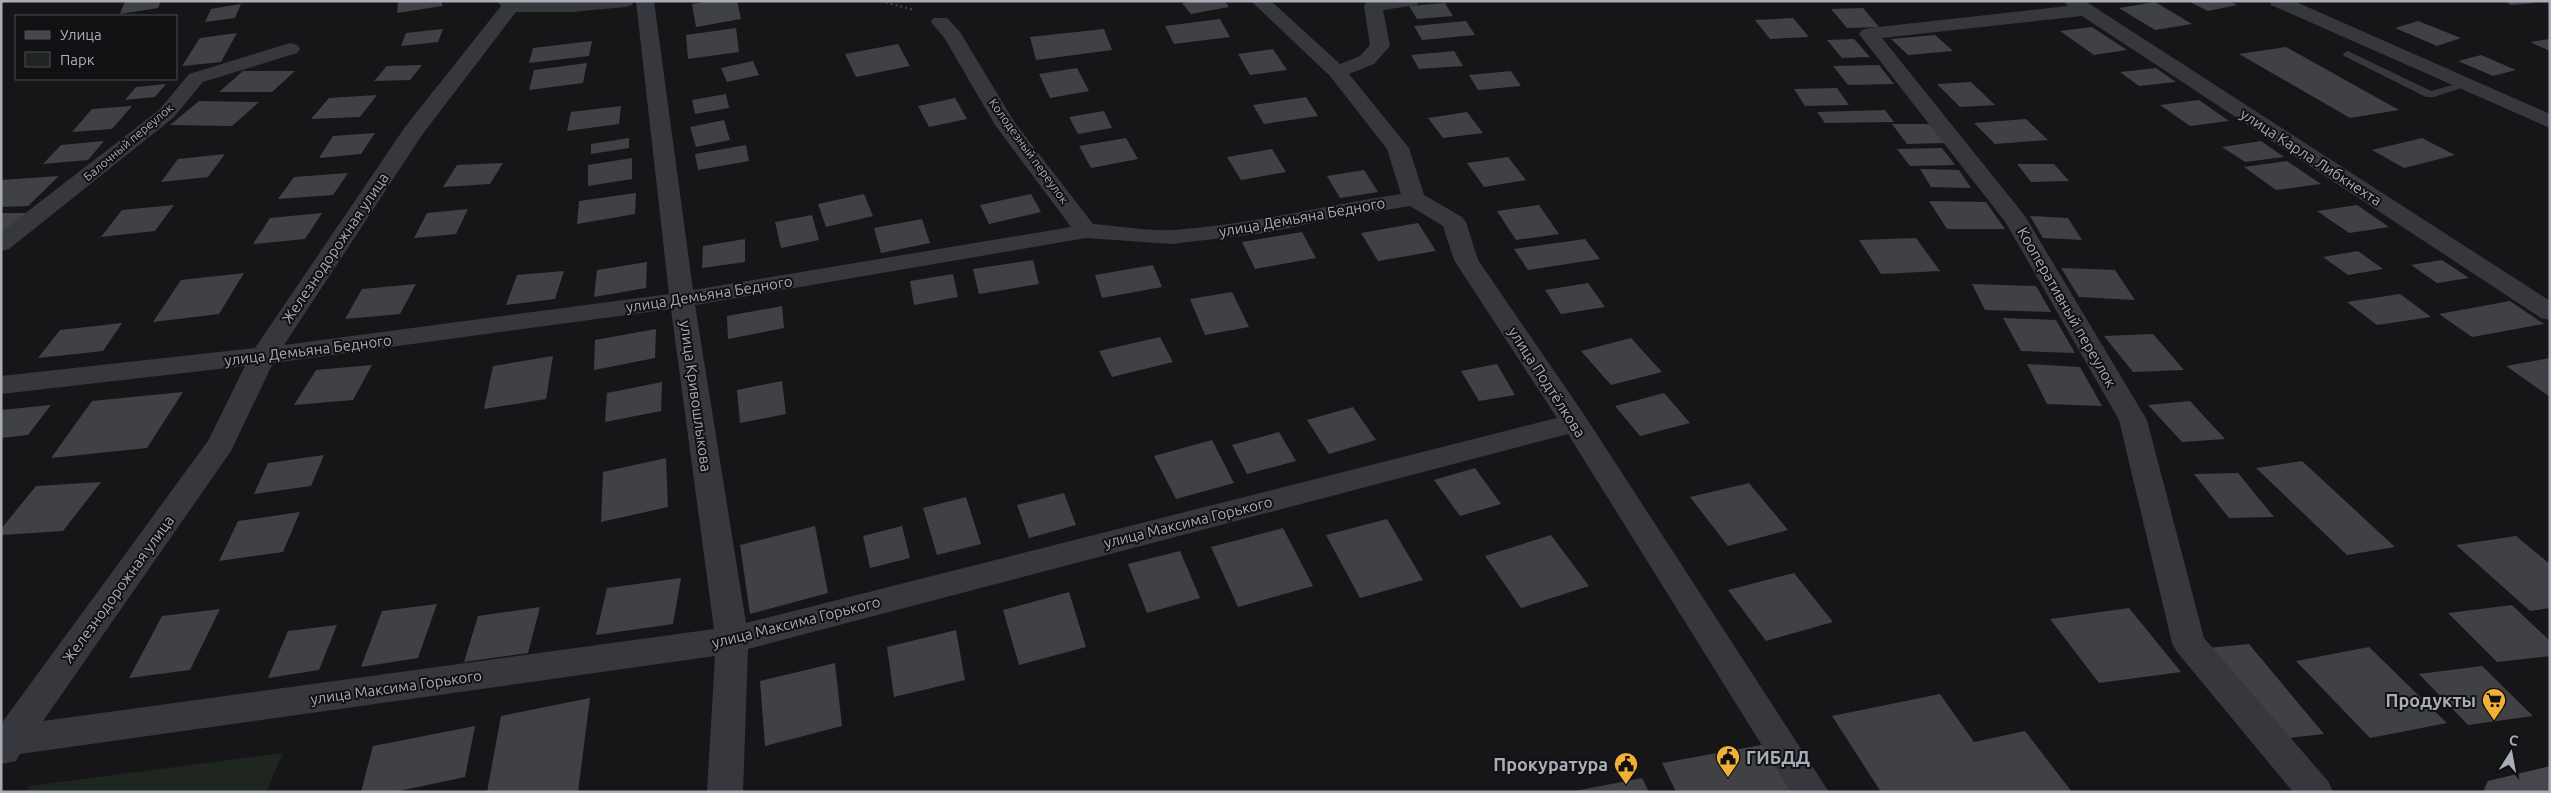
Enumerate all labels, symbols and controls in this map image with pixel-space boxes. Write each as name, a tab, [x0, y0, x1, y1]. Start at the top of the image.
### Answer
legend	[15, 15, 178, 80]
text: Улица	[60, 26, 102, 43]
text: Парк	[60, 51, 95, 68]
street label: Колодезный переулок	[987, 96, 1071, 206]
street label: Балочный переулок	[81, 101, 175, 183]
street label: улица Карла Либкнехта	[2237, 105, 2385, 209]
street label: Железнодорожная улица	[278, 170, 392, 326]
street label: улица Демьяна Бедного	[1218, 194, 1386, 240]
street label: Кооперативный переулок	[2014, 224, 2120, 390]
street label: улица Демьяна Бедного	[624, 272, 794, 316]
street label: улица Кривошлыкова	[677, 319, 715, 473]
street label: улица Подтёлкова	[1505, 324, 1589, 440]
street label: улица Демьяна Бедного	[223, 331, 393, 369]
street label: улица Максима Горького	[1102, 493, 1274, 551]
street label: Железнодорожная улица	[59, 512, 177, 666]
street label: улица Максима Горького	[710, 593, 882, 651]
street label: улица Максима Горького	[309, 667, 483, 707]
supermarket icon: Продукты	[2481, 687, 2507, 721]
place label: Продукты	[2386, 690, 2476, 710]
north arrow	[2486, 728, 2536, 778]
text: С	[2508, 732, 2519, 749]
public building icon: ГИБДД	[1715, 744, 1741, 778]
place label: ГИБДД	[1746, 747, 1810, 767]
public building icon: Прокуратура	[1613, 751, 1639, 785]
place label: Прокуратура	[1493, 754, 1608, 774]

